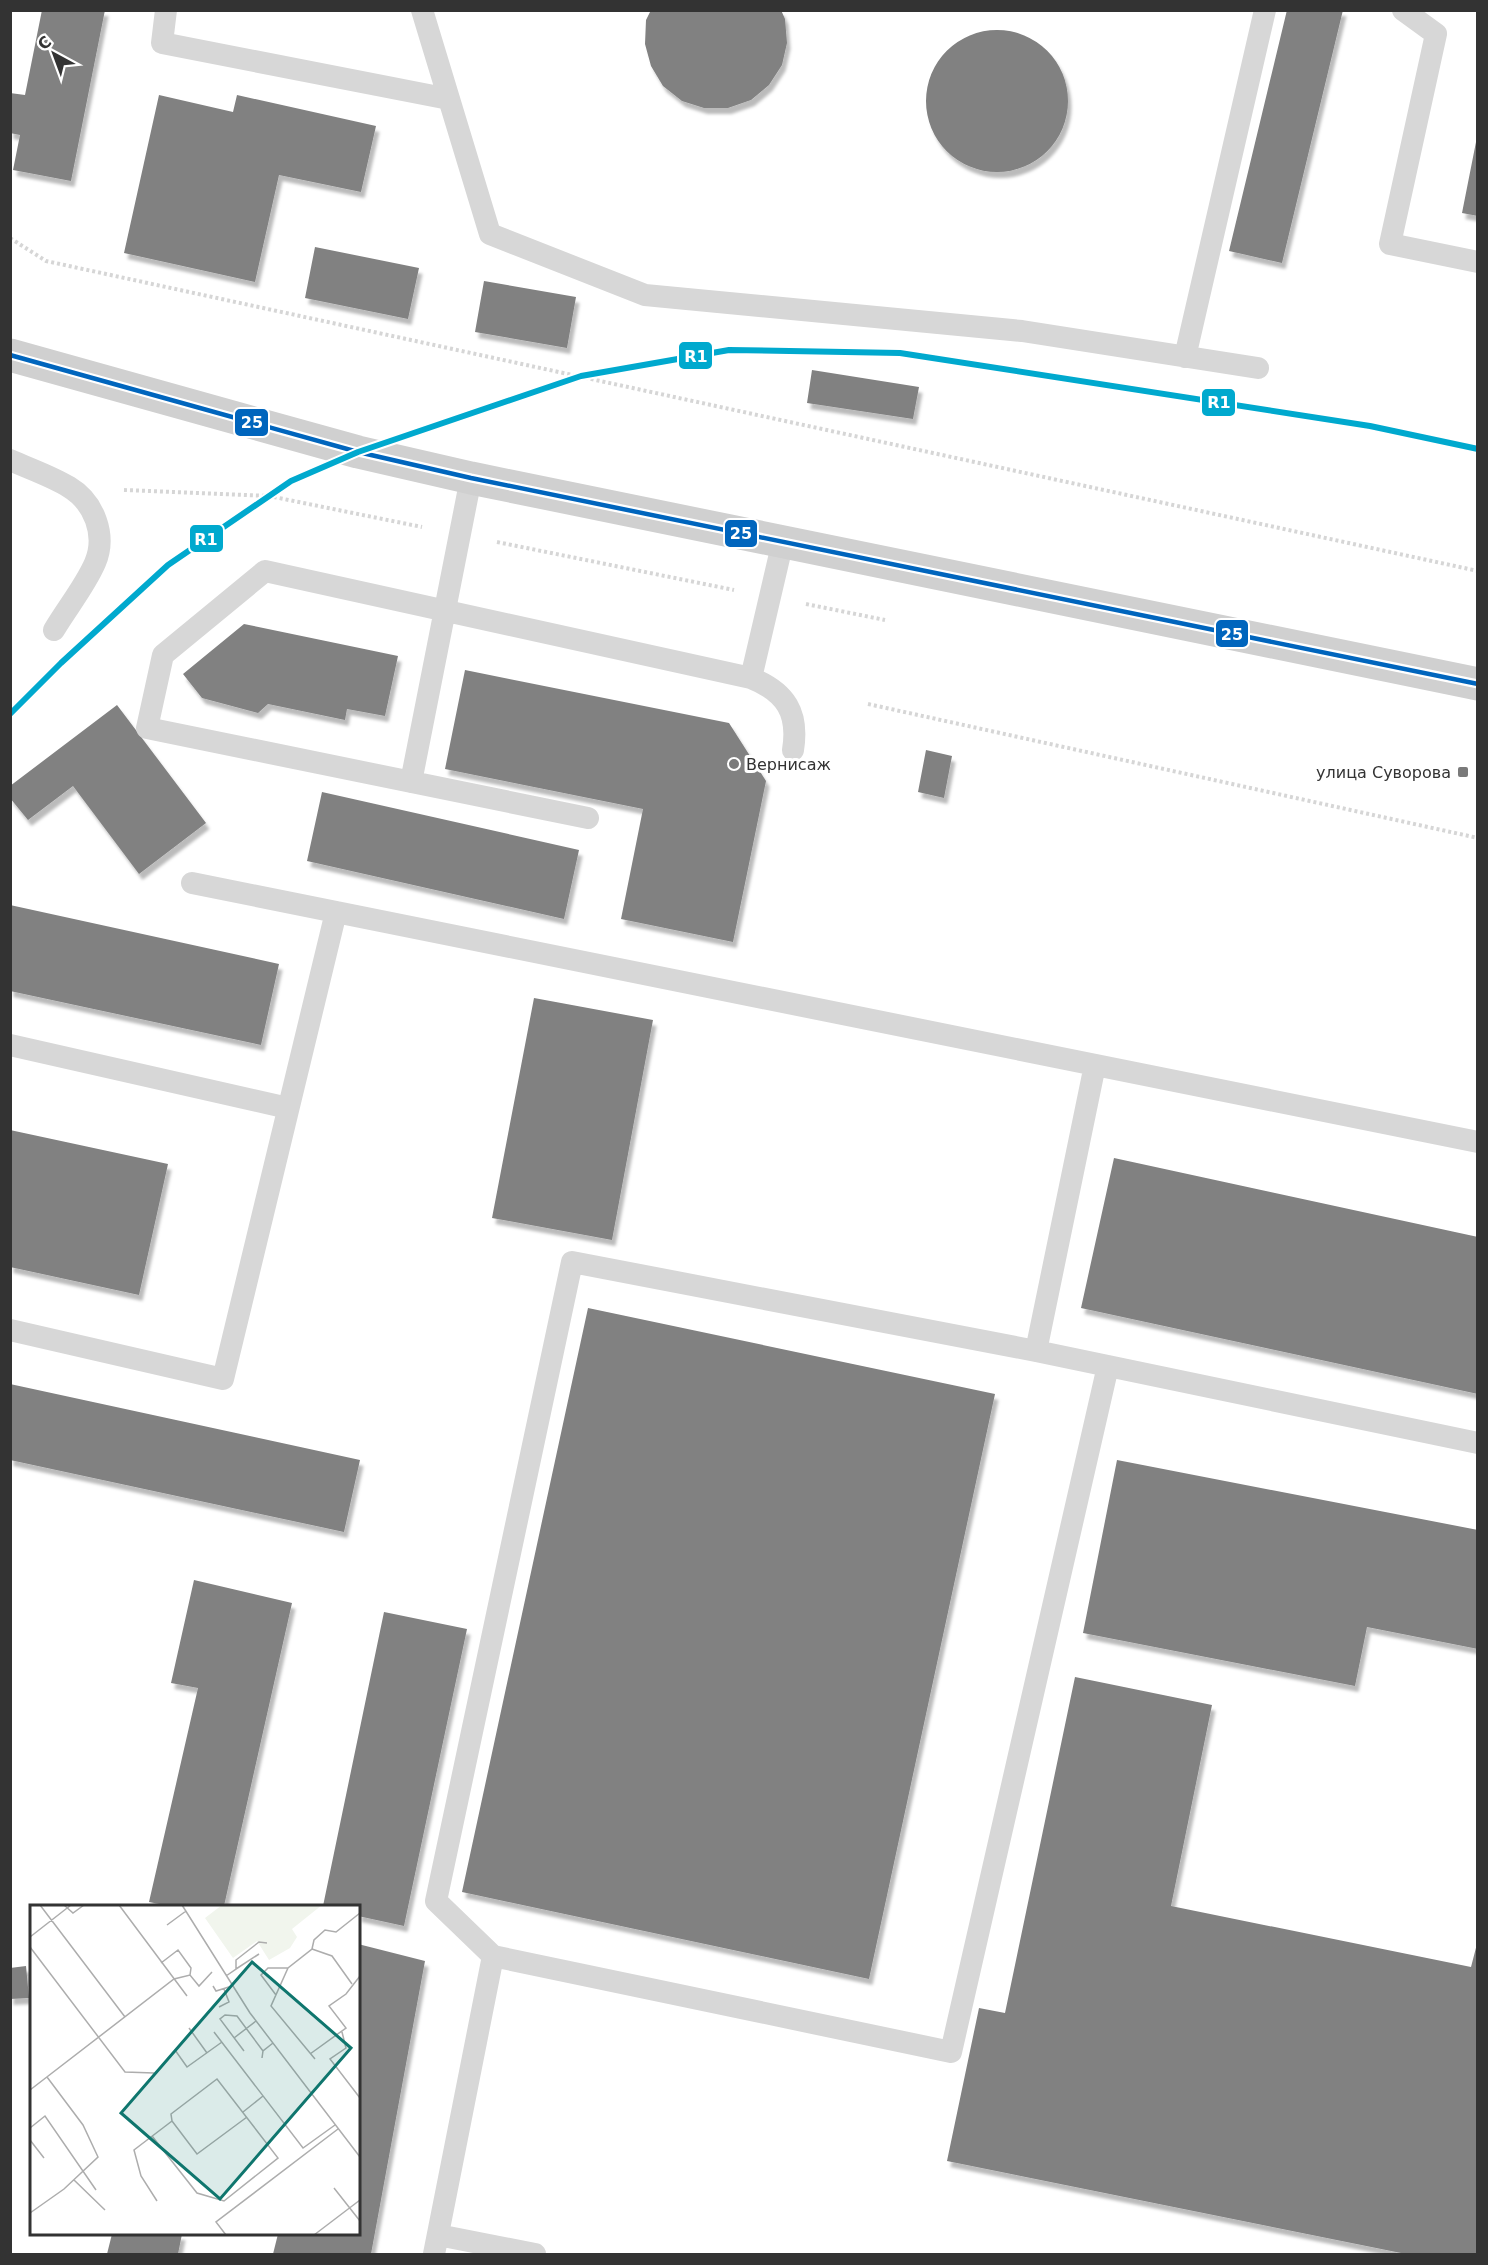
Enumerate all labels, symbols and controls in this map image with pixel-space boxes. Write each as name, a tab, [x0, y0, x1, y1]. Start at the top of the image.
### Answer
north arrow	[24, 24, 84, 84]
text: С	[34, 32, 55, 54]
line badge: R1	[678, 341, 713, 370]
text: R1	[684, 347, 708, 366]
line badge: R1	[1201, 388, 1236, 417]
text: R1	[1207, 393, 1231, 412]
line badge: 25	[234, 408, 269, 437]
text: 25	[241, 413, 263, 432]
line badge: 25	[724, 519, 758, 548]
line badge: R1	[189, 524, 224, 553]
text: 25	[730, 524, 752, 543]
text: R1	[194, 530, 218, 549]
line badge: 25	[1215, 619, 1249, 648]
text: 25	[1221, 625, 1243, 644]
place label: Вернисаж	[746, 755, 831, 774]
marker: Вернисаж	[727, 757, 741, 771]
place label: улица Суворова	[1316, 763, 1451, 782]
marker: улица Суворова	[1456, 765, 1470, 779]
inset map	[30, 1905, 360, 2235]

